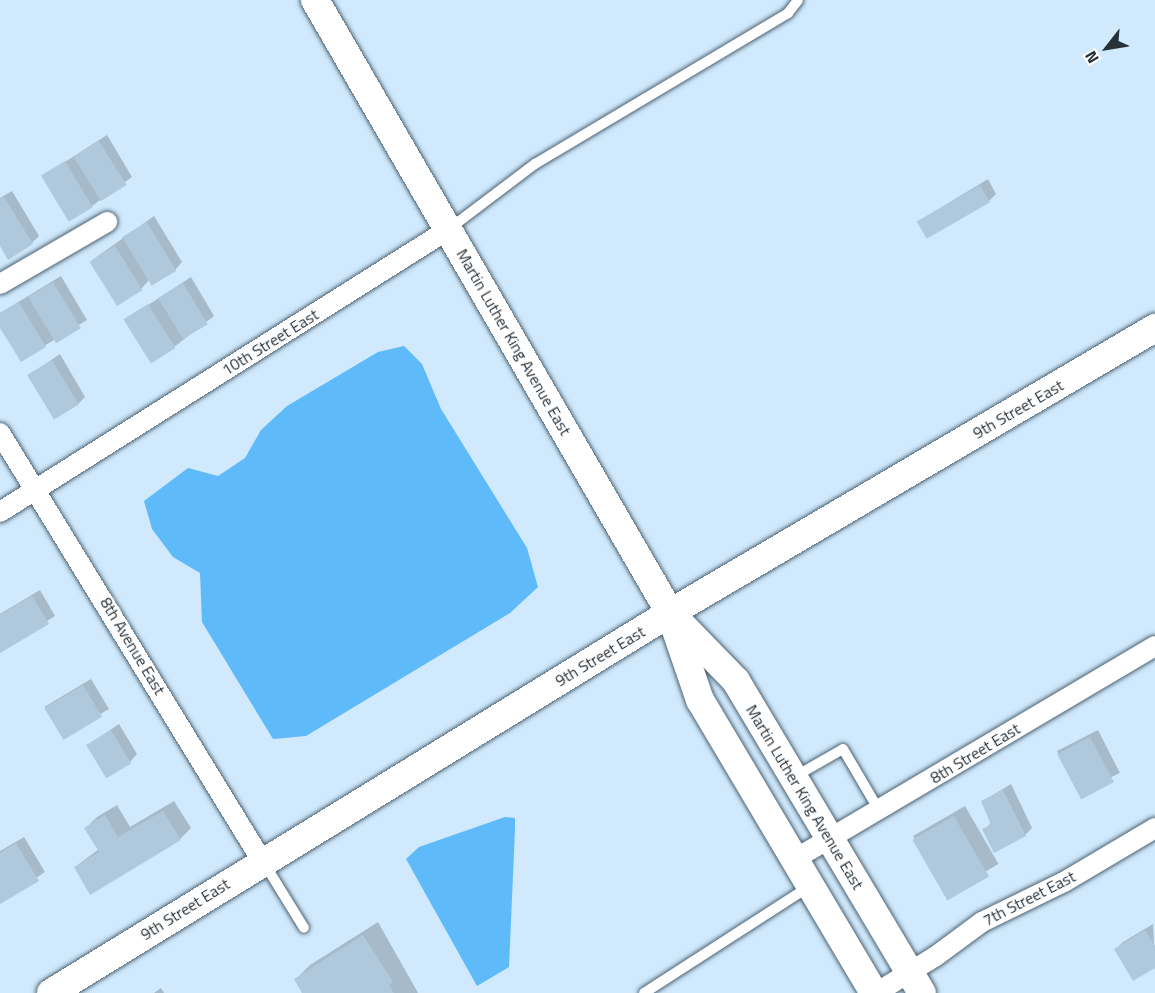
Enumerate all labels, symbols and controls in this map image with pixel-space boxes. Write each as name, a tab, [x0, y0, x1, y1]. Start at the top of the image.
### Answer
north arrow	[1077, 18, 1137, 78]
text: N	[1078, 46, 1105, 68]
street label: Martin Luther King Avenue East	[453, 245, 575, 439]
street label: 10th Street East	[218, 305, 322, 379]
street label: 9th Street East	[969, 375, 1067, 443]
street label: 8th Avenue East	[96, 594, 170, 698]
street label: 9th Street East	[552, 622, 648, 690]
street label: Martin Luther King Avenue East	[742, 701, 868, 893]
street label: 8th Street East	[927, 719, 1023, 787]
street label: 7th Street East	[979, 866, 1079, 930]
street label: 9th Street East	[137, 874, 233, 944]

